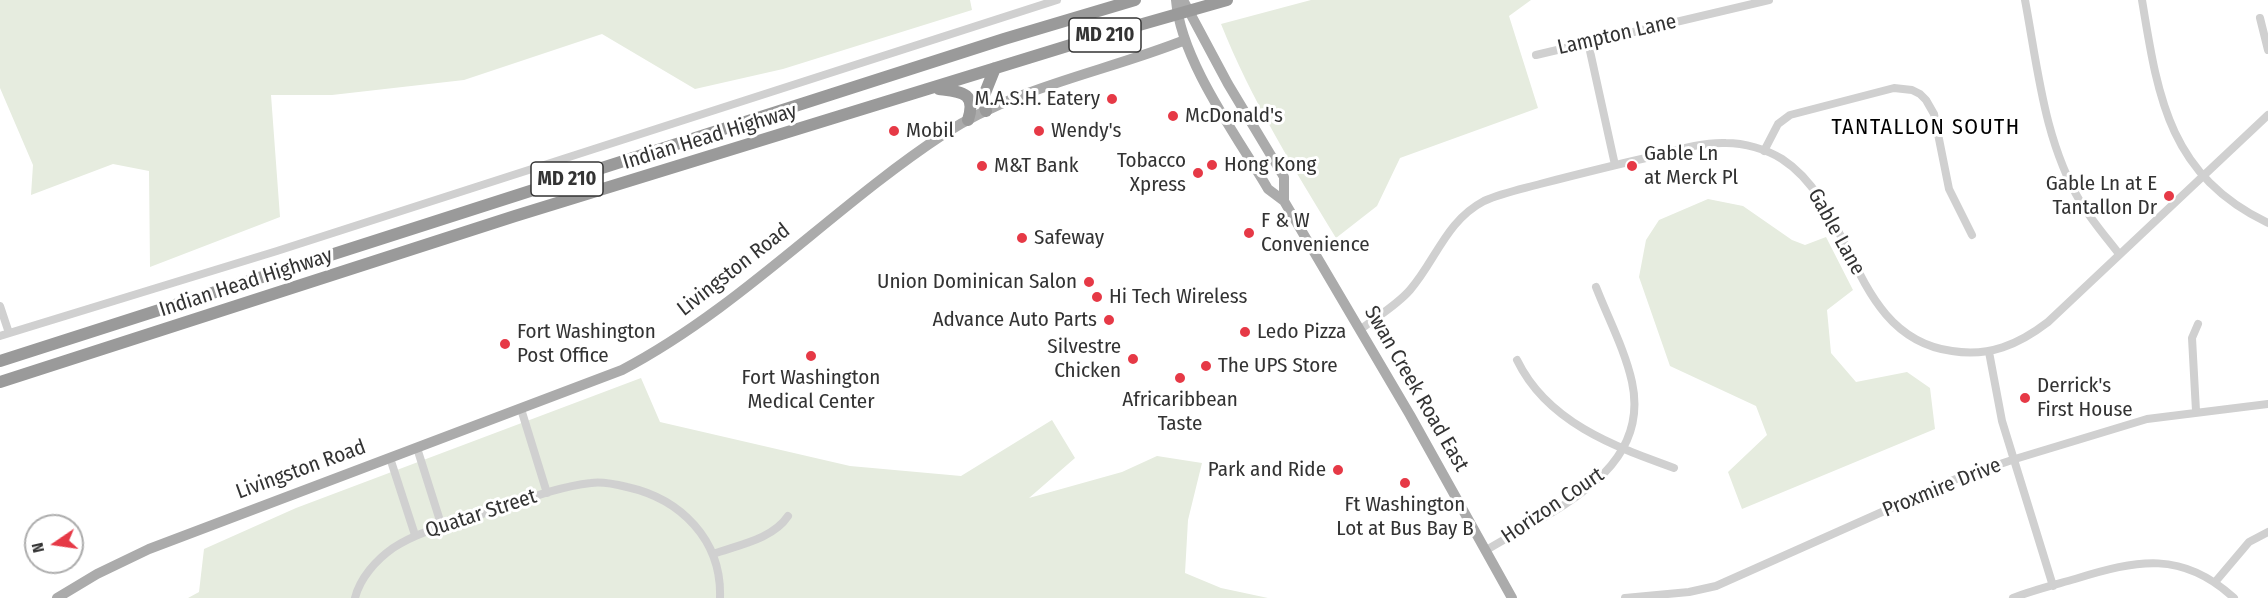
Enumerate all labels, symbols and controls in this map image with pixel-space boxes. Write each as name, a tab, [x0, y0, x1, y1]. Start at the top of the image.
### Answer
street label: Lampton Lane	[1555, 9, 1679, 61]
road number: MD 210	[1069, 18, 1141, 52]
place label: M.A.S.H. Eatery	[974, 86, 1100, 112]
marker: M.A.S.H. Eatery	[1105, 92, 1119, 106]
street label: Indian Head Highway	[620, 99, 800, 175]
place label: McDonald's	[1185, 103, 1283, 129]
marker: McDonald's	[1166, 109, 1180, 123]
district label: TANTALLON SOUTH	[1831, 115, 2021, 141]
place label: Mobil	[906, 118, 954, 144]
place label: Wendy's	[1051, 118, 1122, 144]
marker: Mobil	[887, 124, 901, 138]
marker: Wendy's	[1032, 124, 1046, 138]
place label: Gable Ln at Merck Pl	[1644, 141, 1738, 191]
place label: Tobacco Xpress	[1117, 148, 1186, 198]
place label: Hong Kong	[1224, 152, 1316, 178]
place label: M&T Bank	[994, 153, 1079, 179]
marker: Hong Kong	[1205, 158, 1219, 172]
marker: M&T Bank	[975, 159, 989, 173]
marker: Gable Ln at Merck Pl	[1625, 159, 1639, 173]
road number: MD 210	[531, 162, 603, 196]
marker: Tobacco Xpress	[1191, 166, 1205, 180]
place label: Gable Ln at E Tantallon Dr	[2046, 171, 2157, 221]
street label: Gable Lane	[1802, 184, 1870, 280]
marker: Gable Ln at E Tantallon Dr	[2162, 189, 2176, 203]
place label: F & W Convenience	[1261, 208, 1370, 258]
street label: Livingston Road	[673, 218, 795, 322]
place label: Safeway	[1034, 225, 1104, 251]
marker: F & W Convenience	[1242, 226, 1256, 240]
marker: Safeway	[1015, 231, 1029, 245]
street label: Indian Head Highway	[156, 243, 336, 323]
place label: Union Dominican Salon	[877, 269, 1077, 295]
marker: Union Dominican Salon	[1082, 275, 1096, 289]
place label: Hi Tech Wireless	[1109, 284, 1248, 310]
marker: Hi Tech Wireless	[1090, 290, 1104, 304]
street label: Swan Creek Road East	[1358, 302, 1474, 476]
place label: Advance Auto Parts	[932, 307, 1097, 333]
marker: Advance Auto Parts	[1102, 313, 1116, 327]
place label: Fort Washington Post Office	[517, 319, 656, 369]
place label: Ledo Pizza	[1257, 319, 1346, 345]
marker: Ledo Pizza	[1238, 325, 1252, 339]
place label: Silvestre Chicken	[1047, 334, 1121, 384]
marker: Fort Washington Post Office	[498, 337, 512, 351]
marker: Fort Washington Medical Center	[804, 349, 818, 363]
marker: Silvestre Chicken	[1126, 352, 1140, 366]
place label: The UPS Store	[1218, 353, 1338, 379]
marker: The UPS Store	[1199, 359, 1213, 373]
place label: Fort Washington Medical Center	[742, 365, 880, 415]
marker: Africaribbean Taste	[1173, 371, 1187, 385]
place label: Derrick's First House	[2037, 373, 2133, 423]
place label: Africaribbean Taste	[1122, 387, 1238, 437]
marker: Derrick's First House	[2018, 391, 2032, 405]
street label: Livingston Road	[233, 435, 369, 505]
street label: Proxmire Drive	[1879, 453, 2005, 523]
place label: Park and Ride	[1208, 457, 1326, 483]
marker: Park and Ride	[1331, 463, 1345, 477]
street label: Horizon Court	[1497, 463, 1609, 549]
marker: Ft Washington Lot at Bus Bay B	[1398, 476, 1412, 490]
street label: Quatar Street	[422, 484, 540, 544]
place label: Ft Washington Lot at Bus Bay B	[1336, 492, 1474, 542]
north arrow	[24, 514, 84, 574]
text: N	[28, 541, 48, 555]

